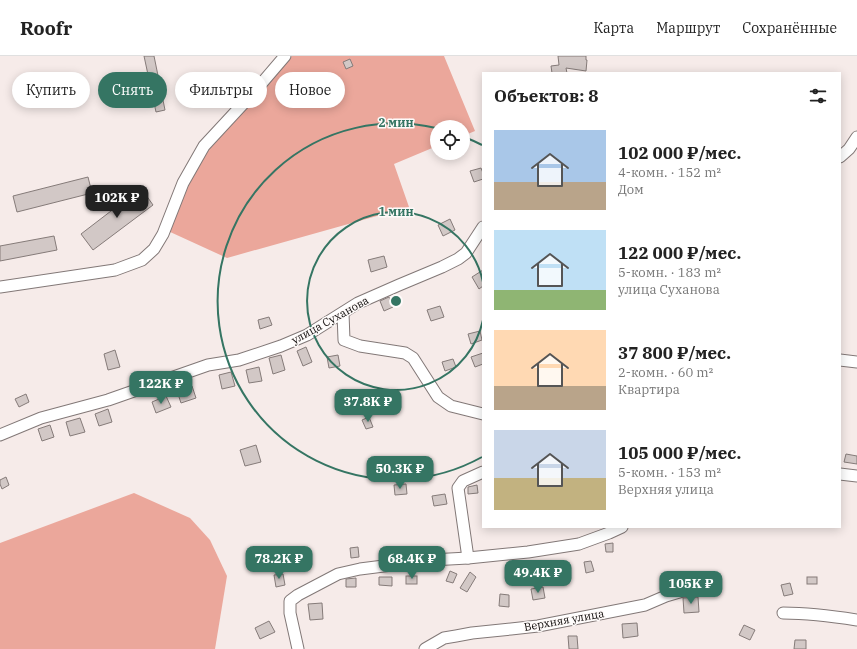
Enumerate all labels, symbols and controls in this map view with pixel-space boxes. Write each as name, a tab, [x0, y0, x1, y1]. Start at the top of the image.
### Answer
text: Roofr	[20, 16, 72, 40]
text: Карта	[593, 19, 634, 37]
text: Маршрут	[656, 19, 720, 37]
text: Сохранённые	[742, 19, 837, 37]
chip: Купить	[12, 72, 90, 108]
chip: Снять	[98, 72, 167, 108]
chip: Фильтры	[175, 72, 267, 108]
chip: Новое	[275, 72, 345, 108]
text: Объектов: 8	[494, 85, 598, 107]
icon: filters	[807, 85, 829, 107]
text: 2 мин	[378, 115, 414, 130]
map controls	[430, 120, 470, 160]
button: locate	[430, 120, 470, 160]
text: 102 000 ₽/мес.	[618, 142, 741, 164]
icon: home	[526, 146, 574, 194]
text: 4-комн. · 152 m²	[618, 164, 721, 181]
text: Дом	[618, 181, 644, 198]
pin: 102K ₽	[84, 185, 150, 219]
text: 102K ₽	[94, 189, 140, 206]
text: 1 мин	[378, 204, 414, 219]
text: 122 000 ₽/мес.	[618, 242, 741, 264]
icon: home	[526, 246, 574, 294]
text: 5-комн. · 183 m²	[618, 264, 721, 281]
text: улица Суханова	[618, 281, 720, 298]
street label: улица Суханова	[289, 293, 371, 347]
centre of rings	[389, 294, 403, 308]
text: 37 800 ₽/мес.	[618, 342, 731, 364]
icon: home	[526, 346, 574, 394]
text: 2-комн. · 60 m²	[618, 364, 713, 381]
pin: 122K ₽	[128, 371, 194, 405]
text: 122K ₽	[138, 375, 184, 392]
text: Квартира	[618, 381, 680, 398]
pin: 37.8K ₽	[331, 389, 405, 423]
text: 37.8K ₽	[344, 393, 392, 410]
text: 105 000 ₽/мес.	[618, 442, 741, 464]
icon: home	[526, 446, 574, 494]
pin: 50.3K ₽	[363, 456, 437, 490]
text: 50.3K ₽	[376, 460, 424, 477]
text: 5-комн. · 153 m²	[618, 464, 721, 481]
text: Верхняя улица	[618, 481, 714, 498]
pin: 78.2K ₽	[242, 546, 316, 580]
pin: 68.4K ₽	[375, 546, 449, 580]
text: 78.2K ₽	[255, 550, 303, 567]
text: 68.4K ₽	[388, 550, 436, 567]
pin: 49.4K ₽	[501, 560, 575, 594]
text: 49.4K ₽	[514, 564, 562, 581]
pin: 105K ₽	[658, 571, 724, 605]
text: 105K ₽	[668, 575, 714, 592]
street label: Верхняя улица	[523, 606, 605, 634]

